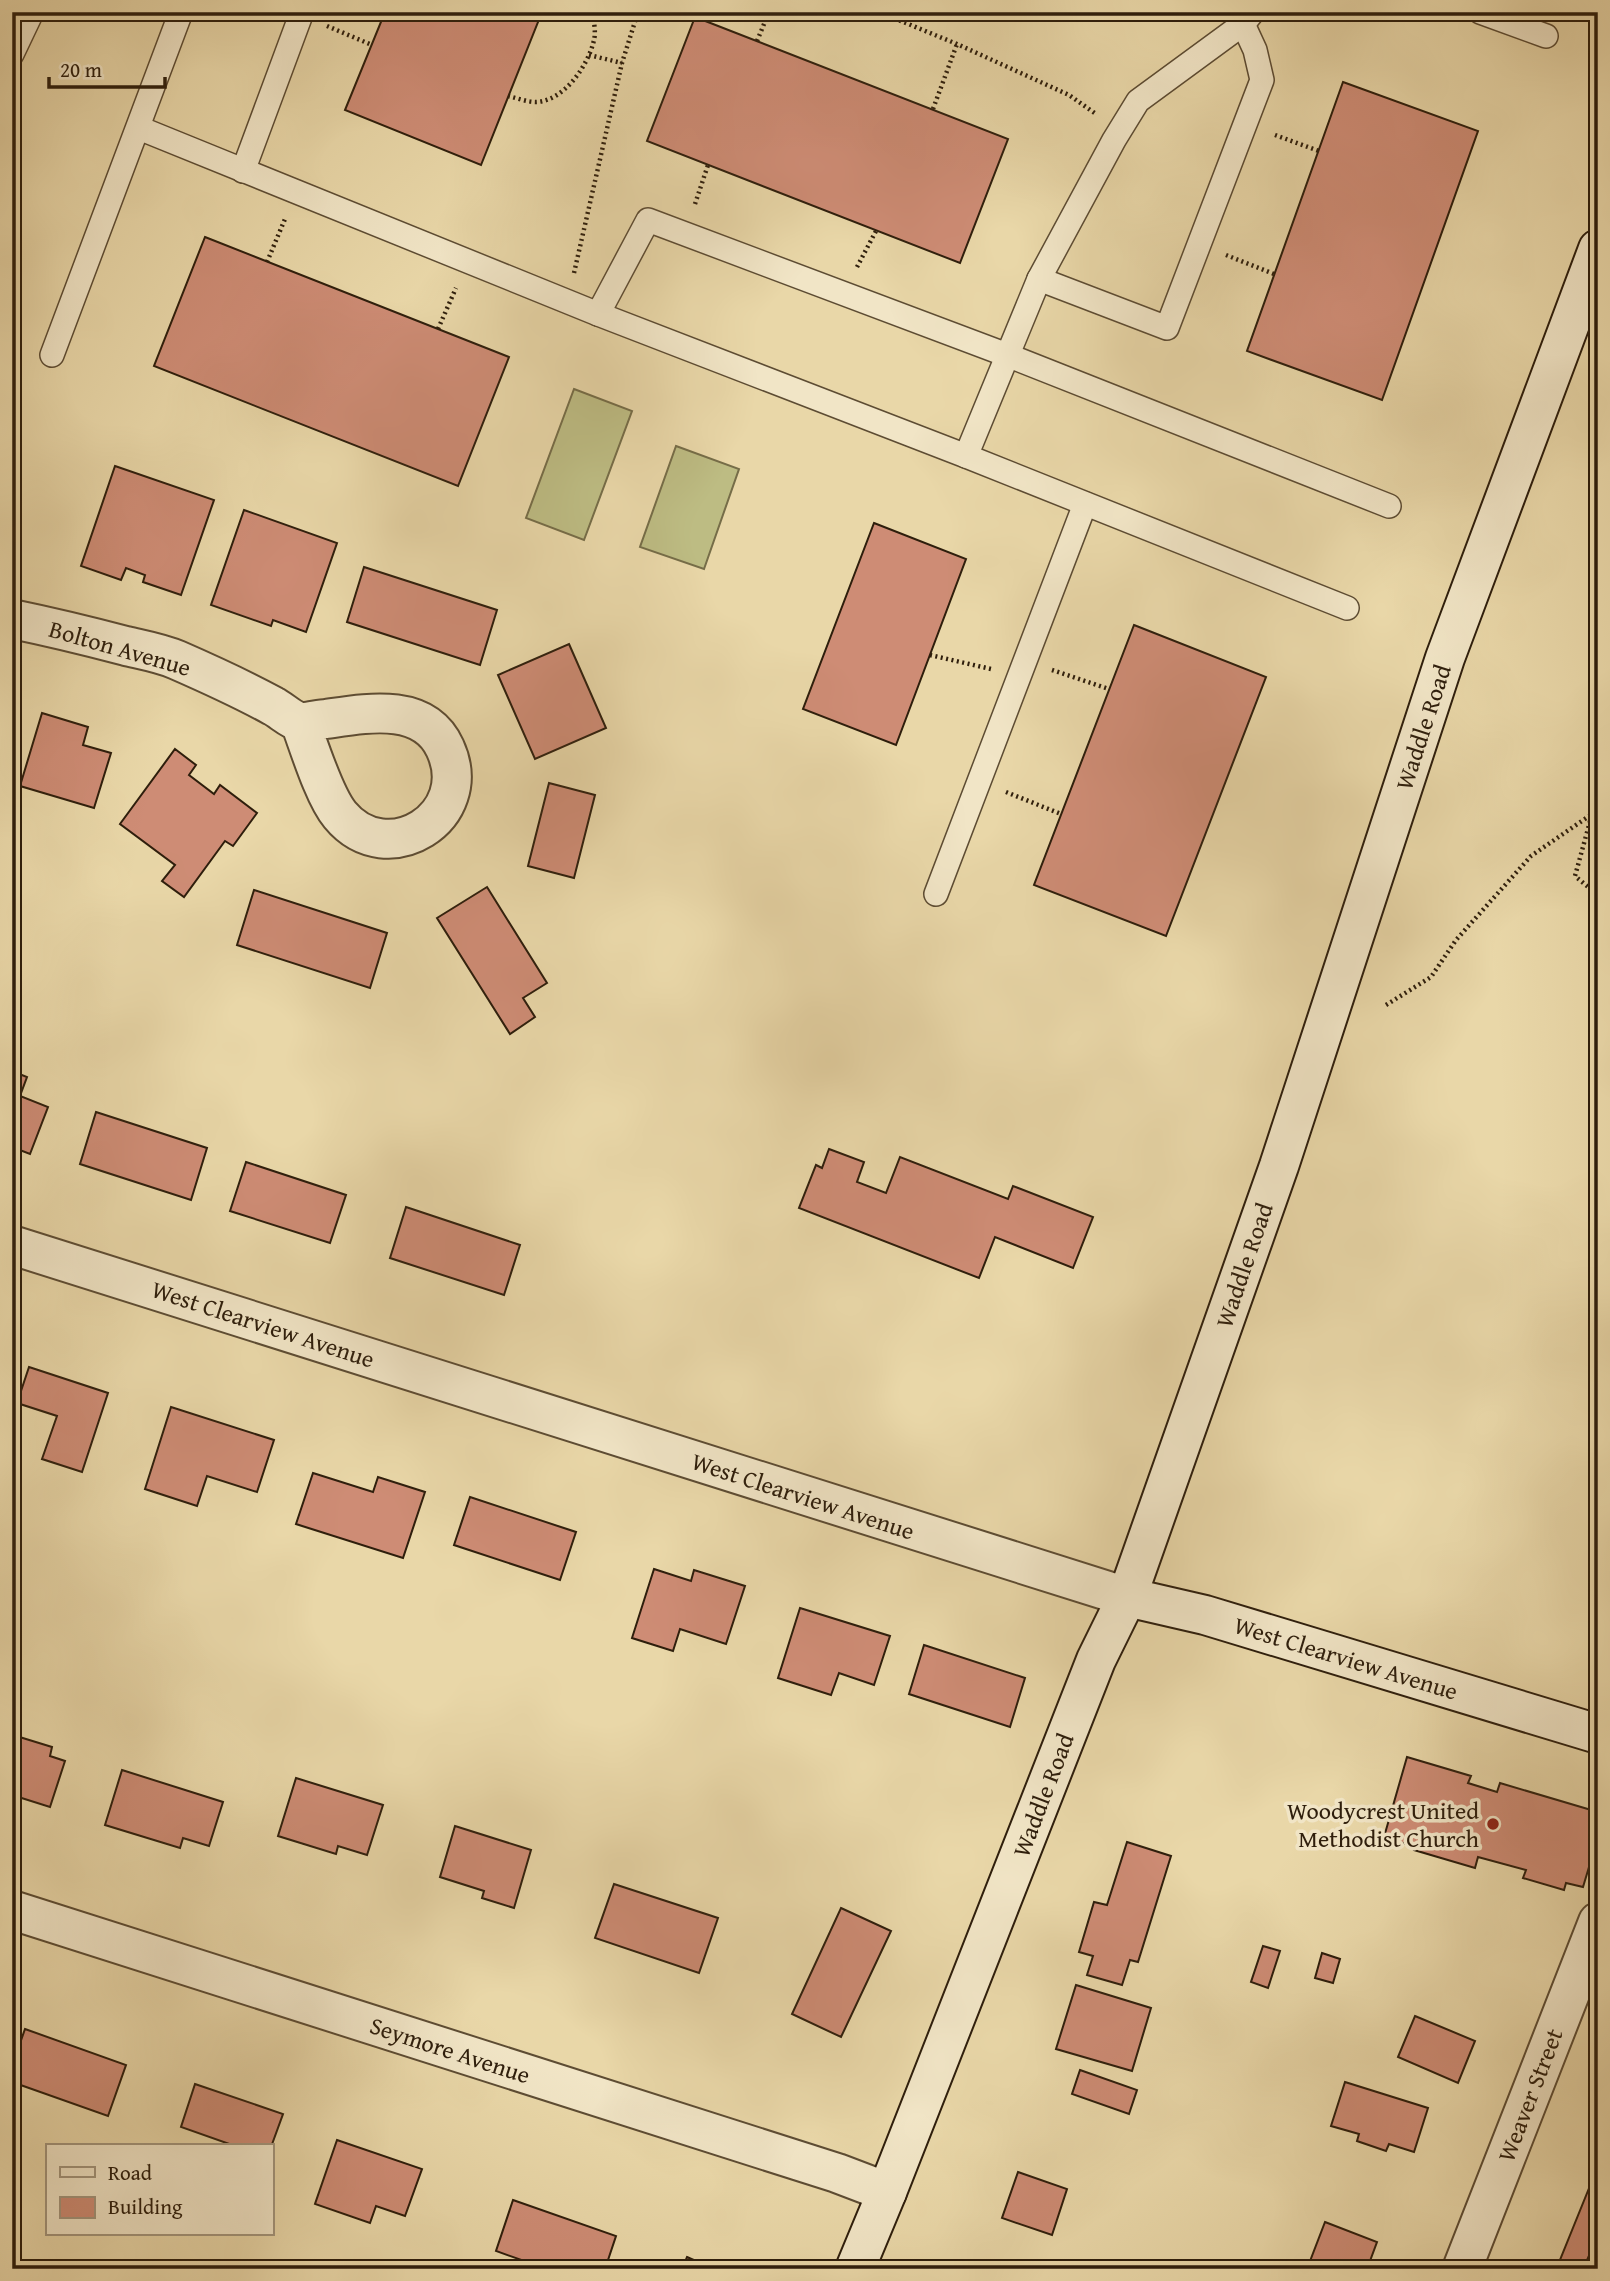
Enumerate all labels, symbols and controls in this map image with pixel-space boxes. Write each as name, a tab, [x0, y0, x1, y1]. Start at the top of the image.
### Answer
scale bar	[49, 46, 164, 90]
text: 20 m	[60, 54, 102, 85]
street label: Bolton Avenue	[45, 611, 195, 685]
street label: Waddle Road	[1386, 660, 1460, 794]
street label: Waddle Road	[1206, 1198, 1282, 1332]
street label: West Clearview Avenue	[147, 1271, 379, 1377]
street label: West Clearview Avenue	[687, 1443, 919, 1549]
street label: West Clearview Avenue	[1230, 1607, 1462, 1709]
street label: Waddle Road	[1003, 1728, 1083, 1862]
place label: Woodycrest United Methodist Church	[1287, 1793, 1480, 1856]
marker: Woodycrest United Methodist Church	[1485, 1816, 1501, 1832]
street label: Seymore Avenue	[365, 2008, 535, 2092]
street label: Weaver Street	[1489, 2023, 1572, 2167]
legend	[46, 2144, 273, 2236]
text: Road	[108, 2157, 153, 2188]
text: Building	[108, 2191, 183, 2222]

